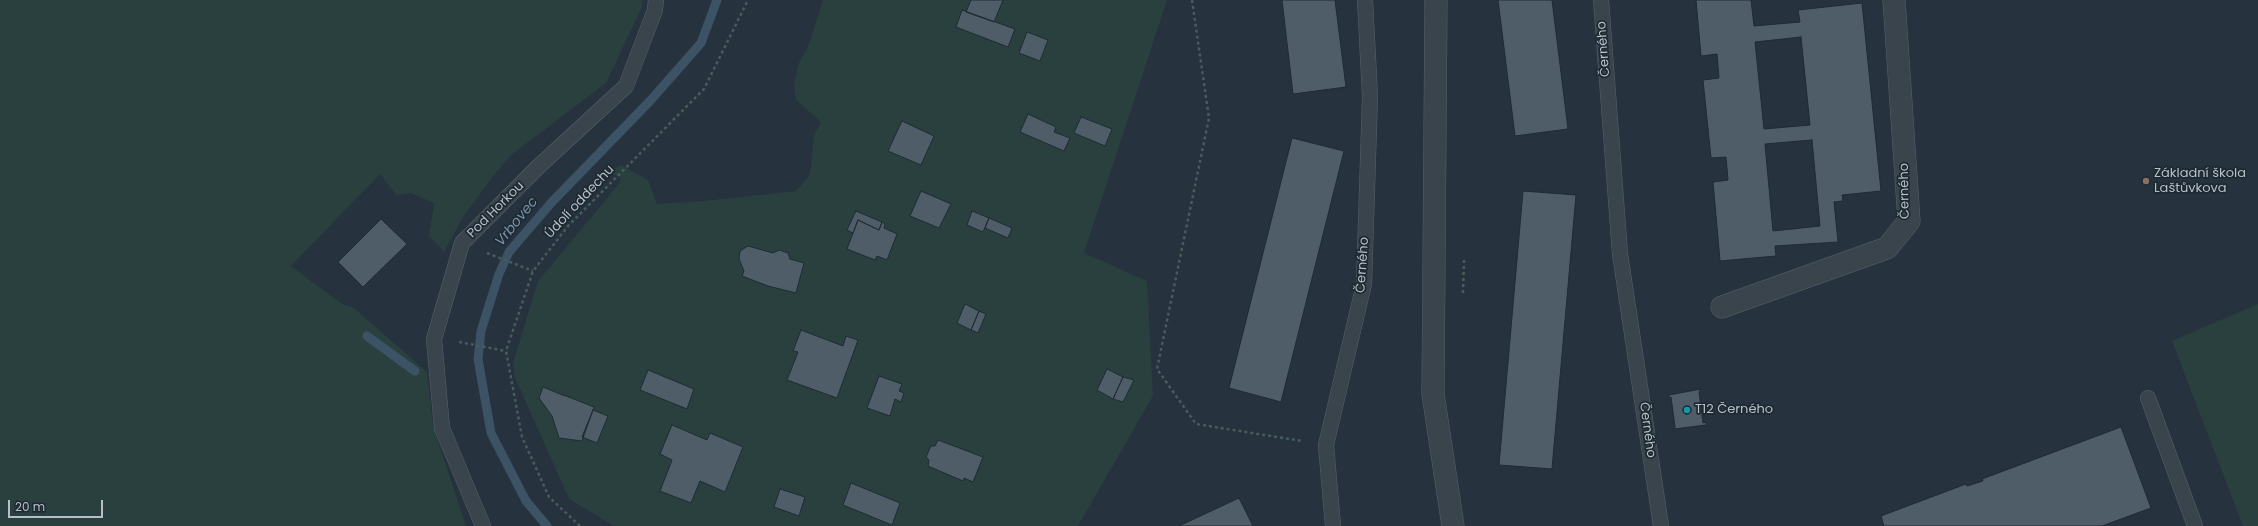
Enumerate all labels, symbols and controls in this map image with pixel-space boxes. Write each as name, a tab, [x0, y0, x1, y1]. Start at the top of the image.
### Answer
street label: Černého	[1594, 21, 1614, 77]
street label: Údolí oddechu	[542, 162, 618, 242]
street label: Černého	[1897, 163, 1913, 219]
place label: Základní škola Laštůvkova	[2154, 166, 2246, 197]
marker: Základní škola Laštůvkova	[2141, 176, 2151, 186]
street label: Pod Horkou	[464, 178, 528, 242]
water label: Vrbovec	[492, 194, 542, 250]
street label: Černého	[1353, 237, 1373, 293]
street label: Černého	[1635, 401, 1659, 459]
place label: T12 Černého	[1695, 402, 1773, 418]
marker: T12 Černého	[1682, 405, 1692, 415]
scale bar	[10, 492, 105, 518]
text: 20 m	[15, 498, 45, 515]

